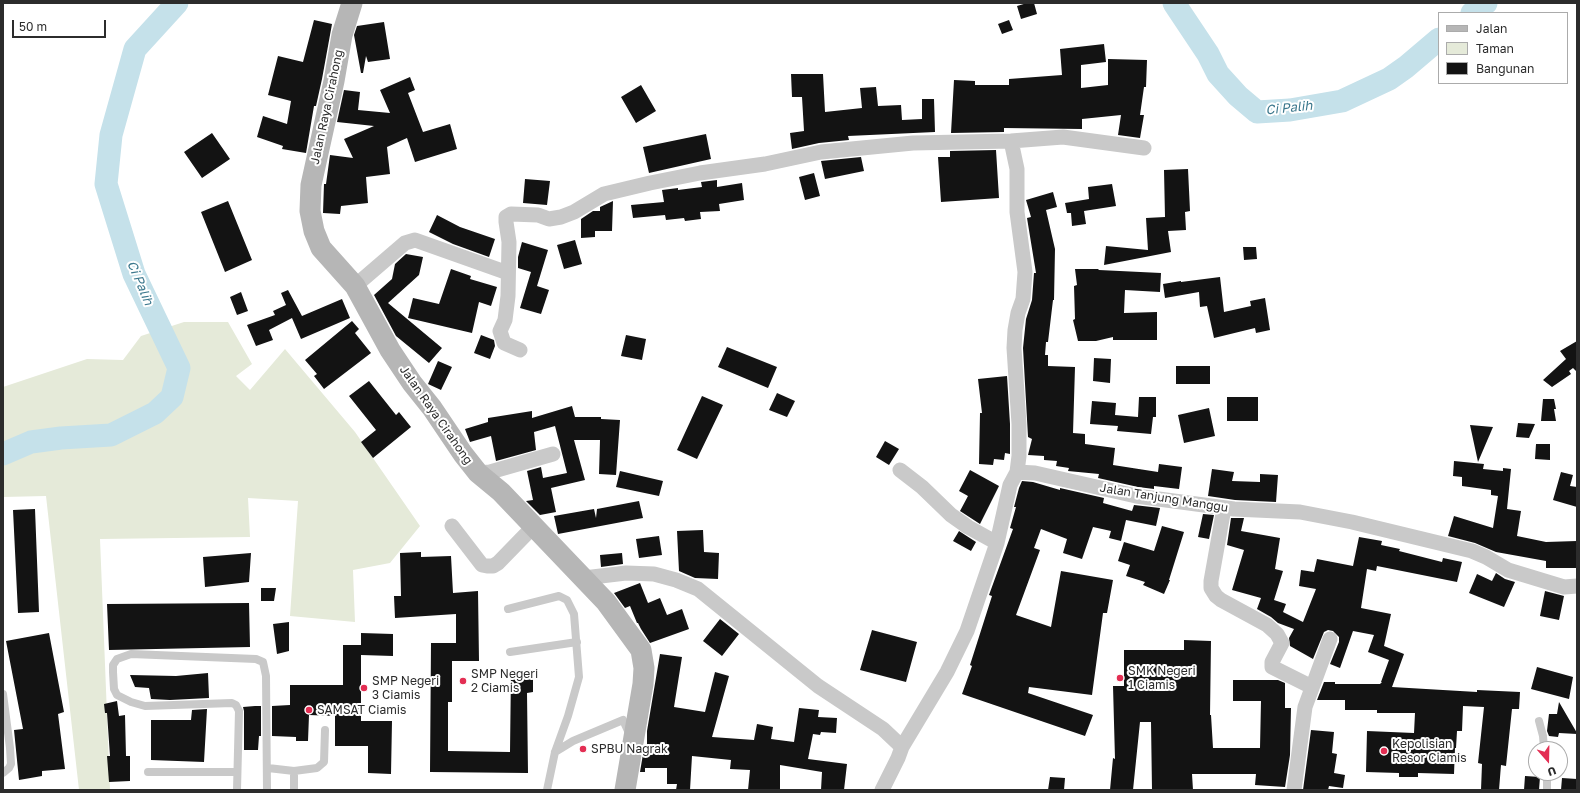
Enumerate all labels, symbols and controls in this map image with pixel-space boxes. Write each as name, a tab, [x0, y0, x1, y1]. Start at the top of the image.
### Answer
scale bar	[14, 12, 108, 38]
legend	[1438, 12, 1568, 84]
text: 50 m	[19, 19, 47, 34]
text: Jalan	[1476, 21, 1507, 36]
text: Taman	[1476, 41, 1514, 56]
street label: Jalan Raya Cirahong	[308, 48, 346, 166]
text: Bangunan	[1476, 61, 1534, 76]
water label: Ci Palih	[1265, 98, 1313, 118]
water label: Ci Palih	[124, 258, 156, 308]
street label: Jalan Raya Cirahong	[396, 363, 476, 467]
street label: Jalan Tanjung Manggu	[1099, 481, 1229, 515]
place label: SMK Negeri 1 Ciamis	[1128, 664, 1196, 692]
place label: SMP Negeri 2 Ciamis	[471, 667, 538, 695]
marker: SMK Negeri 1 Ciamis	[1115, 673, 1125, 683]
place label: SMP Negeri 3 Ciamis	[372, 674, 439, 702]
marker: SMP Negeri 2 Ciamis	[458, 676, 468, 686]
marker: SMP Negeri 3 Ciamis	[359, 683, 369, 693]
place label: SAMSAT Ciamis	[317, 703, 406, 717]
marker: SAMSAT Ciamis	[304, 705, 314, 715]
place label: Kepolisian Resor Ciamis	[1392, 737, 1467, 765]
north arrow	[1528, 741, 1568, 781]
place label: SPBU Nagrak	[591, 742, 668, 756]
marker: SPBU Nagrak	[578, 744, 588, 754]
marker: Kepolisian Resor Ciamis	[1379, 746, 1389, 756]
text: U	[1546, 764, 1558, 779]

